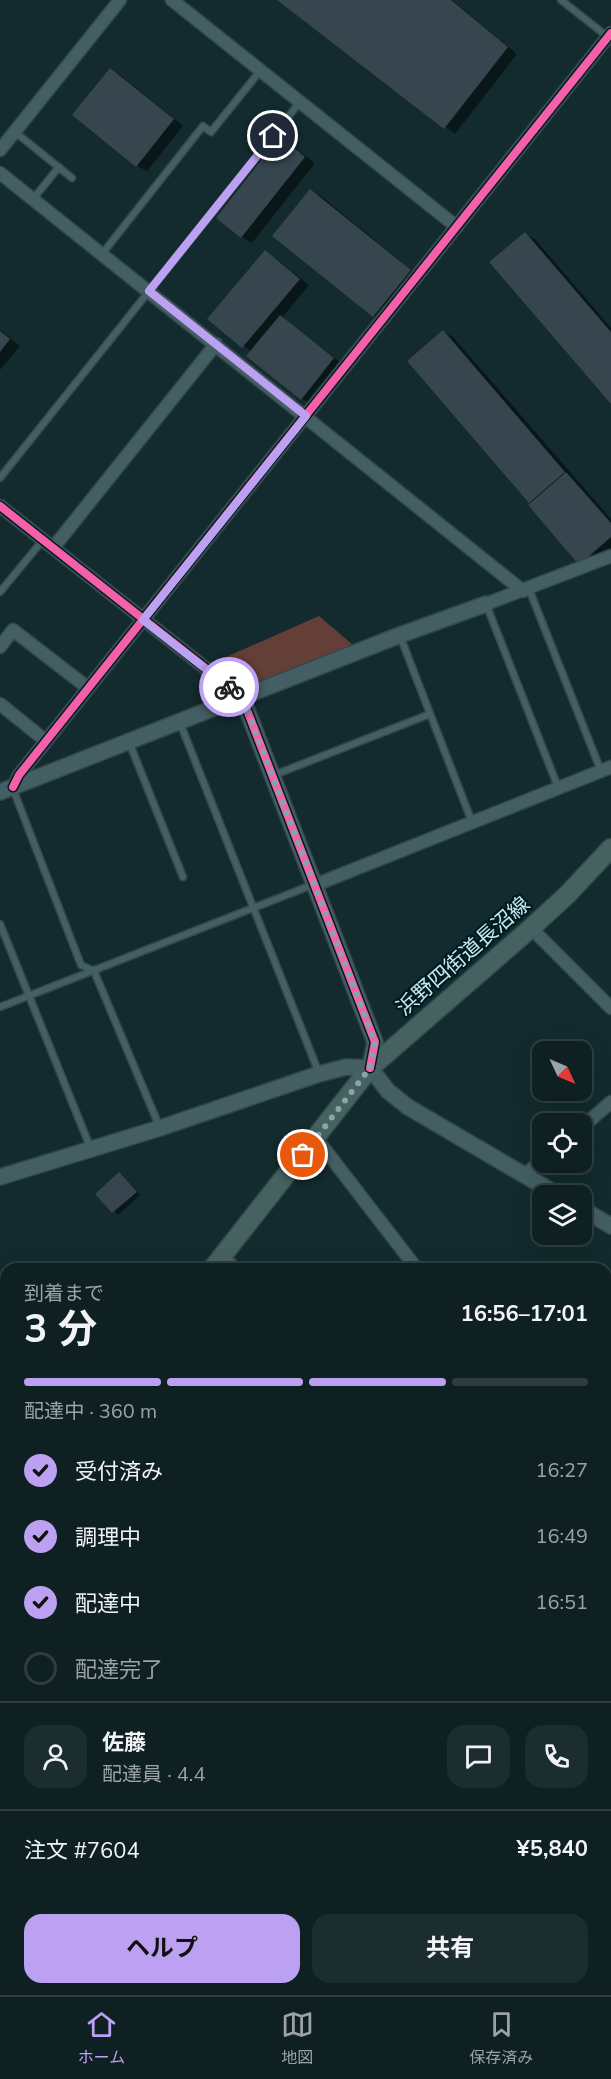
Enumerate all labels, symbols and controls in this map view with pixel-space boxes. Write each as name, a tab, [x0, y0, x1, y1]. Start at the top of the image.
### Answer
pin	[247, 110, 298, 161]
icon: home	[256, 119, 289, 152]
courier	[199, 657, 259, 717]
icon: bike	[213, 671, 246, 704]
street label: 浜野四街道長沼線	[390, 890, 536, 1022]
north arrow	[532, 1041, 592, 1101]
map controls	[532, 1041, 592, 1245]
button: locate	[532, 1113, 592, 1173]
pin	[277, 1129, 328, 1180]
icon: bag	[286, 1138, 319, 1171]
button: layers	[532, 1185, 592, 1245]
text: 到着まで	[24, 1280, 104, 1307]
text: 16:56–17:01	[460, 1299, 588, 1329]
text: 3 分	[24, 1303, 97, 1356]
text: 配達中 · 360 m	[24, 1398, 157, 1425]
icon: check	[24, 1454, 57, 1487]
text: 受付済み	[75, 1457, 163, 1487]
text: 16:27	[535, 1457, 588, 1484]
icon: check	[24, 1520, 57, 1553]
text: 調理中	[75, 1523, 141, 1553]
text: 16:49	[535, 1523, 588, 1550]
icon: check	[24, 1586, 57, 1619]
text: 配達中	[75, 1589, 141, 1619]
text: 16:51	[535, 1589, 588, 1616]
text: 配達完了	[75, 1655, 163, 1685]
button: person	[24, 1725, 87, 1788]
button: chat	[447, 1725, 510, 1788]
button: phone	[525, 1725, 588, 1788]
text: 佐藤	[102, 1728, 146, 1758]
text: 配達員 · 4.4	[102, 1761, 205, 1788]
text: ¥5,840	[517, 1834, 588, 1864]
text: 注文 #7604	[24, 1836, 140, 1866]
button: ヘルプ	[24, 1914, 300, 1983]
button: 共有	[312, 1914, 588, 1983]
tab: ホーム	[78, 2008, 125, 2069]
tab: 地図	[281, 2008, 314, 2069]
tab: 保存済み	[469, 2008, 533, 2069]

